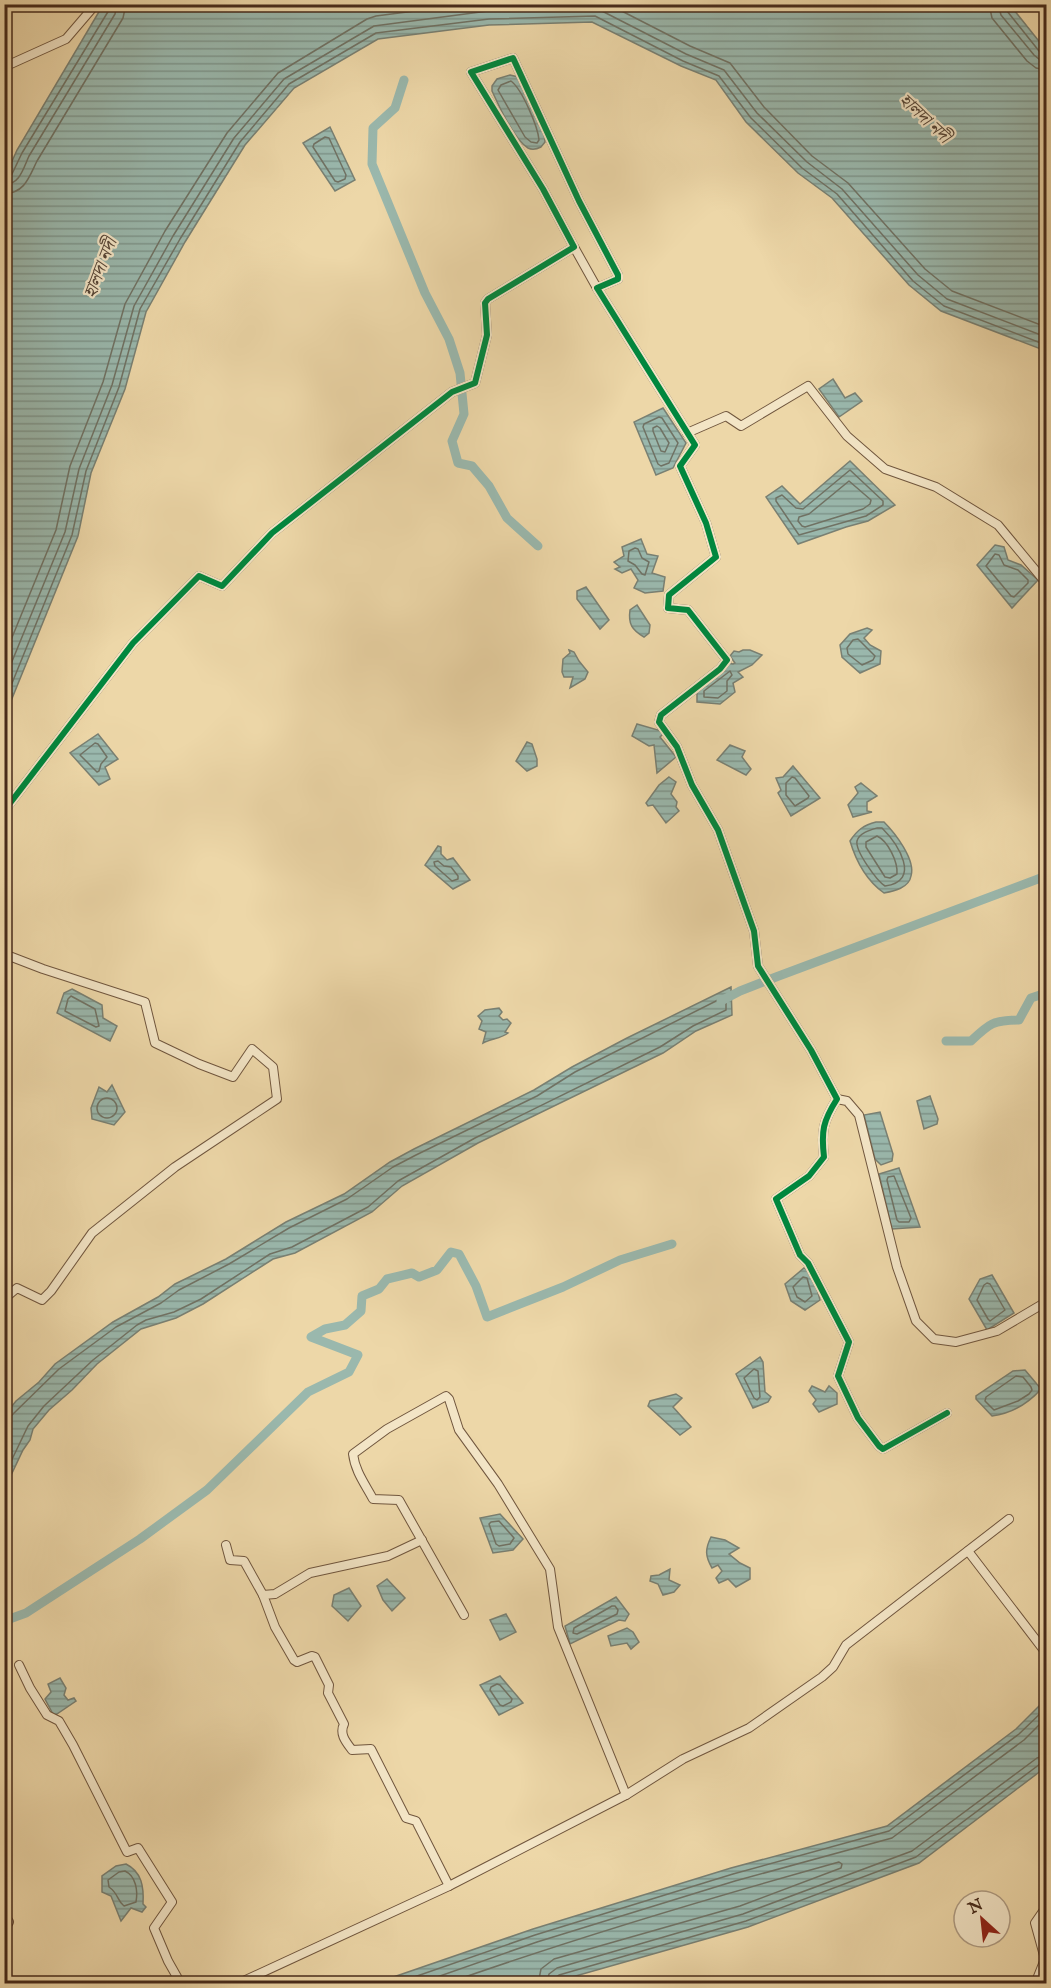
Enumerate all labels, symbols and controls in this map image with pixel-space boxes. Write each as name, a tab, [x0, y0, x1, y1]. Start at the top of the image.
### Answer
water label: হালদা নদী	[893, 89, 957, 150]
water label: হালদা নদী	[79, 233, 124, 302]
north arrow	[952, 1889, 1012, 1949]
text: N	[964, 1895, 987, 1920]

